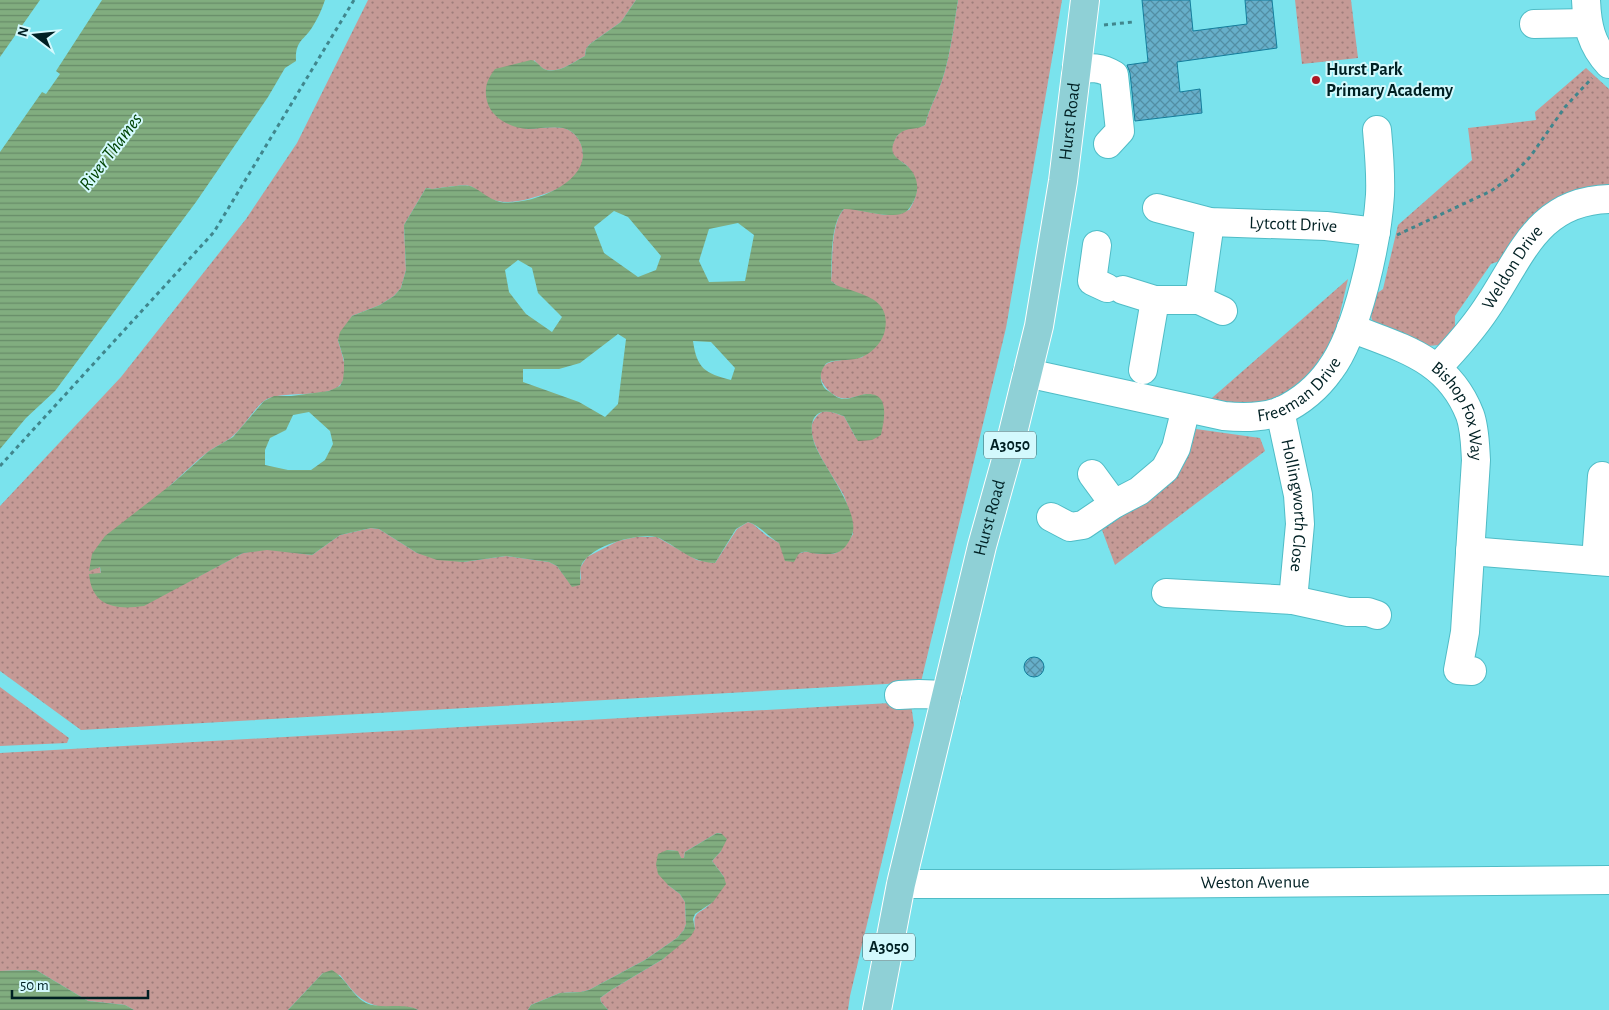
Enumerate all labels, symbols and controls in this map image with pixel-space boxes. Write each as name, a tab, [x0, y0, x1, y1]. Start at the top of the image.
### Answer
north arrow	[10, 10, 60, 60]
text: N	[15, 25, 32, 38]
place label: Hurst Park Primary Academy	[1326, 61, 1454, 100]
marker: Hurst Park Primary Academy	[1310, 74, 1322, 86]
street label: Hurst Road	[1057, 82, 1084, 161]
water label: River Thames	[76, 110, 146, 194]
street label: Lytcott Drive	[1249, 214, 1338, 236]
street label: Weldon Drive	[1479, 222, 1546, 313]
street label: Freeman Drive	[1256, 354, 1345, 425]
street label: Bishop Fox Way	[1428, 359, 1485, 462]
road number: A3050	[984, 432, 1036, 458]
street label: Hollingworth Close	[1277, 437, 1309, 573]
street label: Hurst Road	[971, 478, 1009, 558]
street label: Weston Avenue	[1200, 873, 1310, 892]
road number: A3050	[863, 934, 915, 960]
scale bar	[12, 968, 149, 1000]
text: 50 m	[20, 978, 49, 993]

